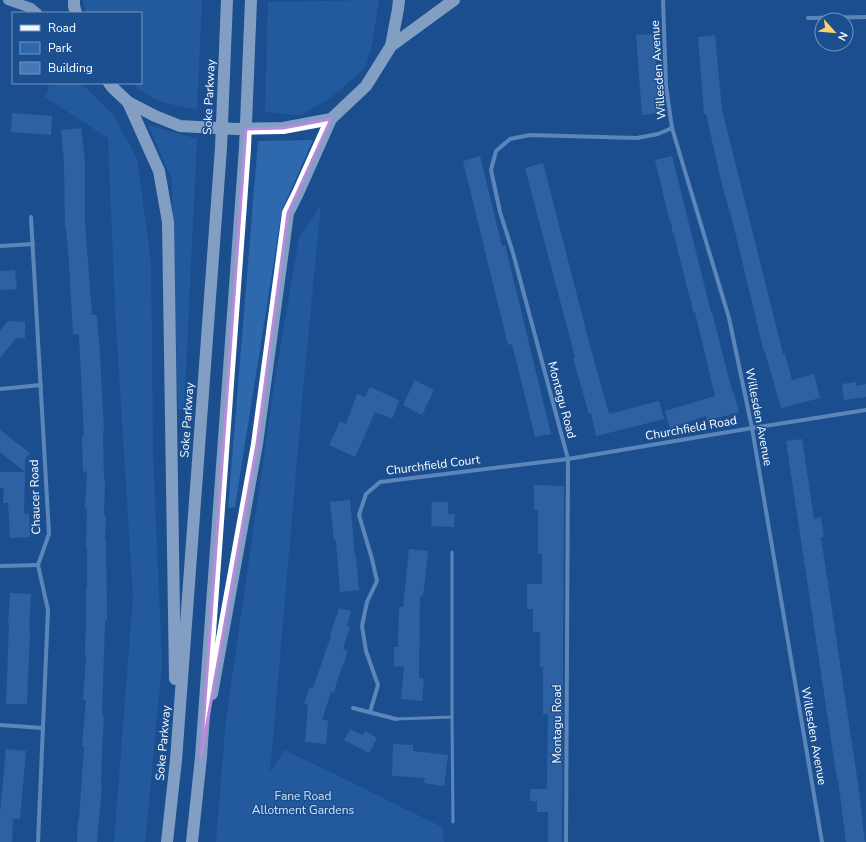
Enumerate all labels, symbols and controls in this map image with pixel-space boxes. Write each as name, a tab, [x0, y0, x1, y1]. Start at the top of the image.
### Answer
legend	[12, 12, 142, 84]
north arrow	[814, 12, 854, 52]
text: Road	[48, 20, 76, 36]
street label: Willesden Avenue	[647, 20, 669, 120]
text: N	[834, 29, 851, 43]
text: Park	[48, 40, 73, 56]
street label: Soke Parkway	[199, 58, 219, 135]
text: Building	[48, 60, 93, 76]
street label: Montagu Road	[544, 360, 580, 440]
street label: Willesden Avenue	[742, 367, 776, 467]
street label: Soke Parkway	[176, 381, 198, 458]
street label: Churchfield Road	[644, 412, 738, 444]
street label: Churchfield Court	[385, 451, 482, 479]
street label: Chaucer Road	[26, 459, 44, 535]
street label: Montagu Road	[549, 684, 565, 764]
street label: Willesden Avenue	[797, 686, 831, 786]
street label: Soke Parkway	[152, 704, 174, 781]
park label: Fane Road Allotment Gardens	[252, 788, 355, 818]

